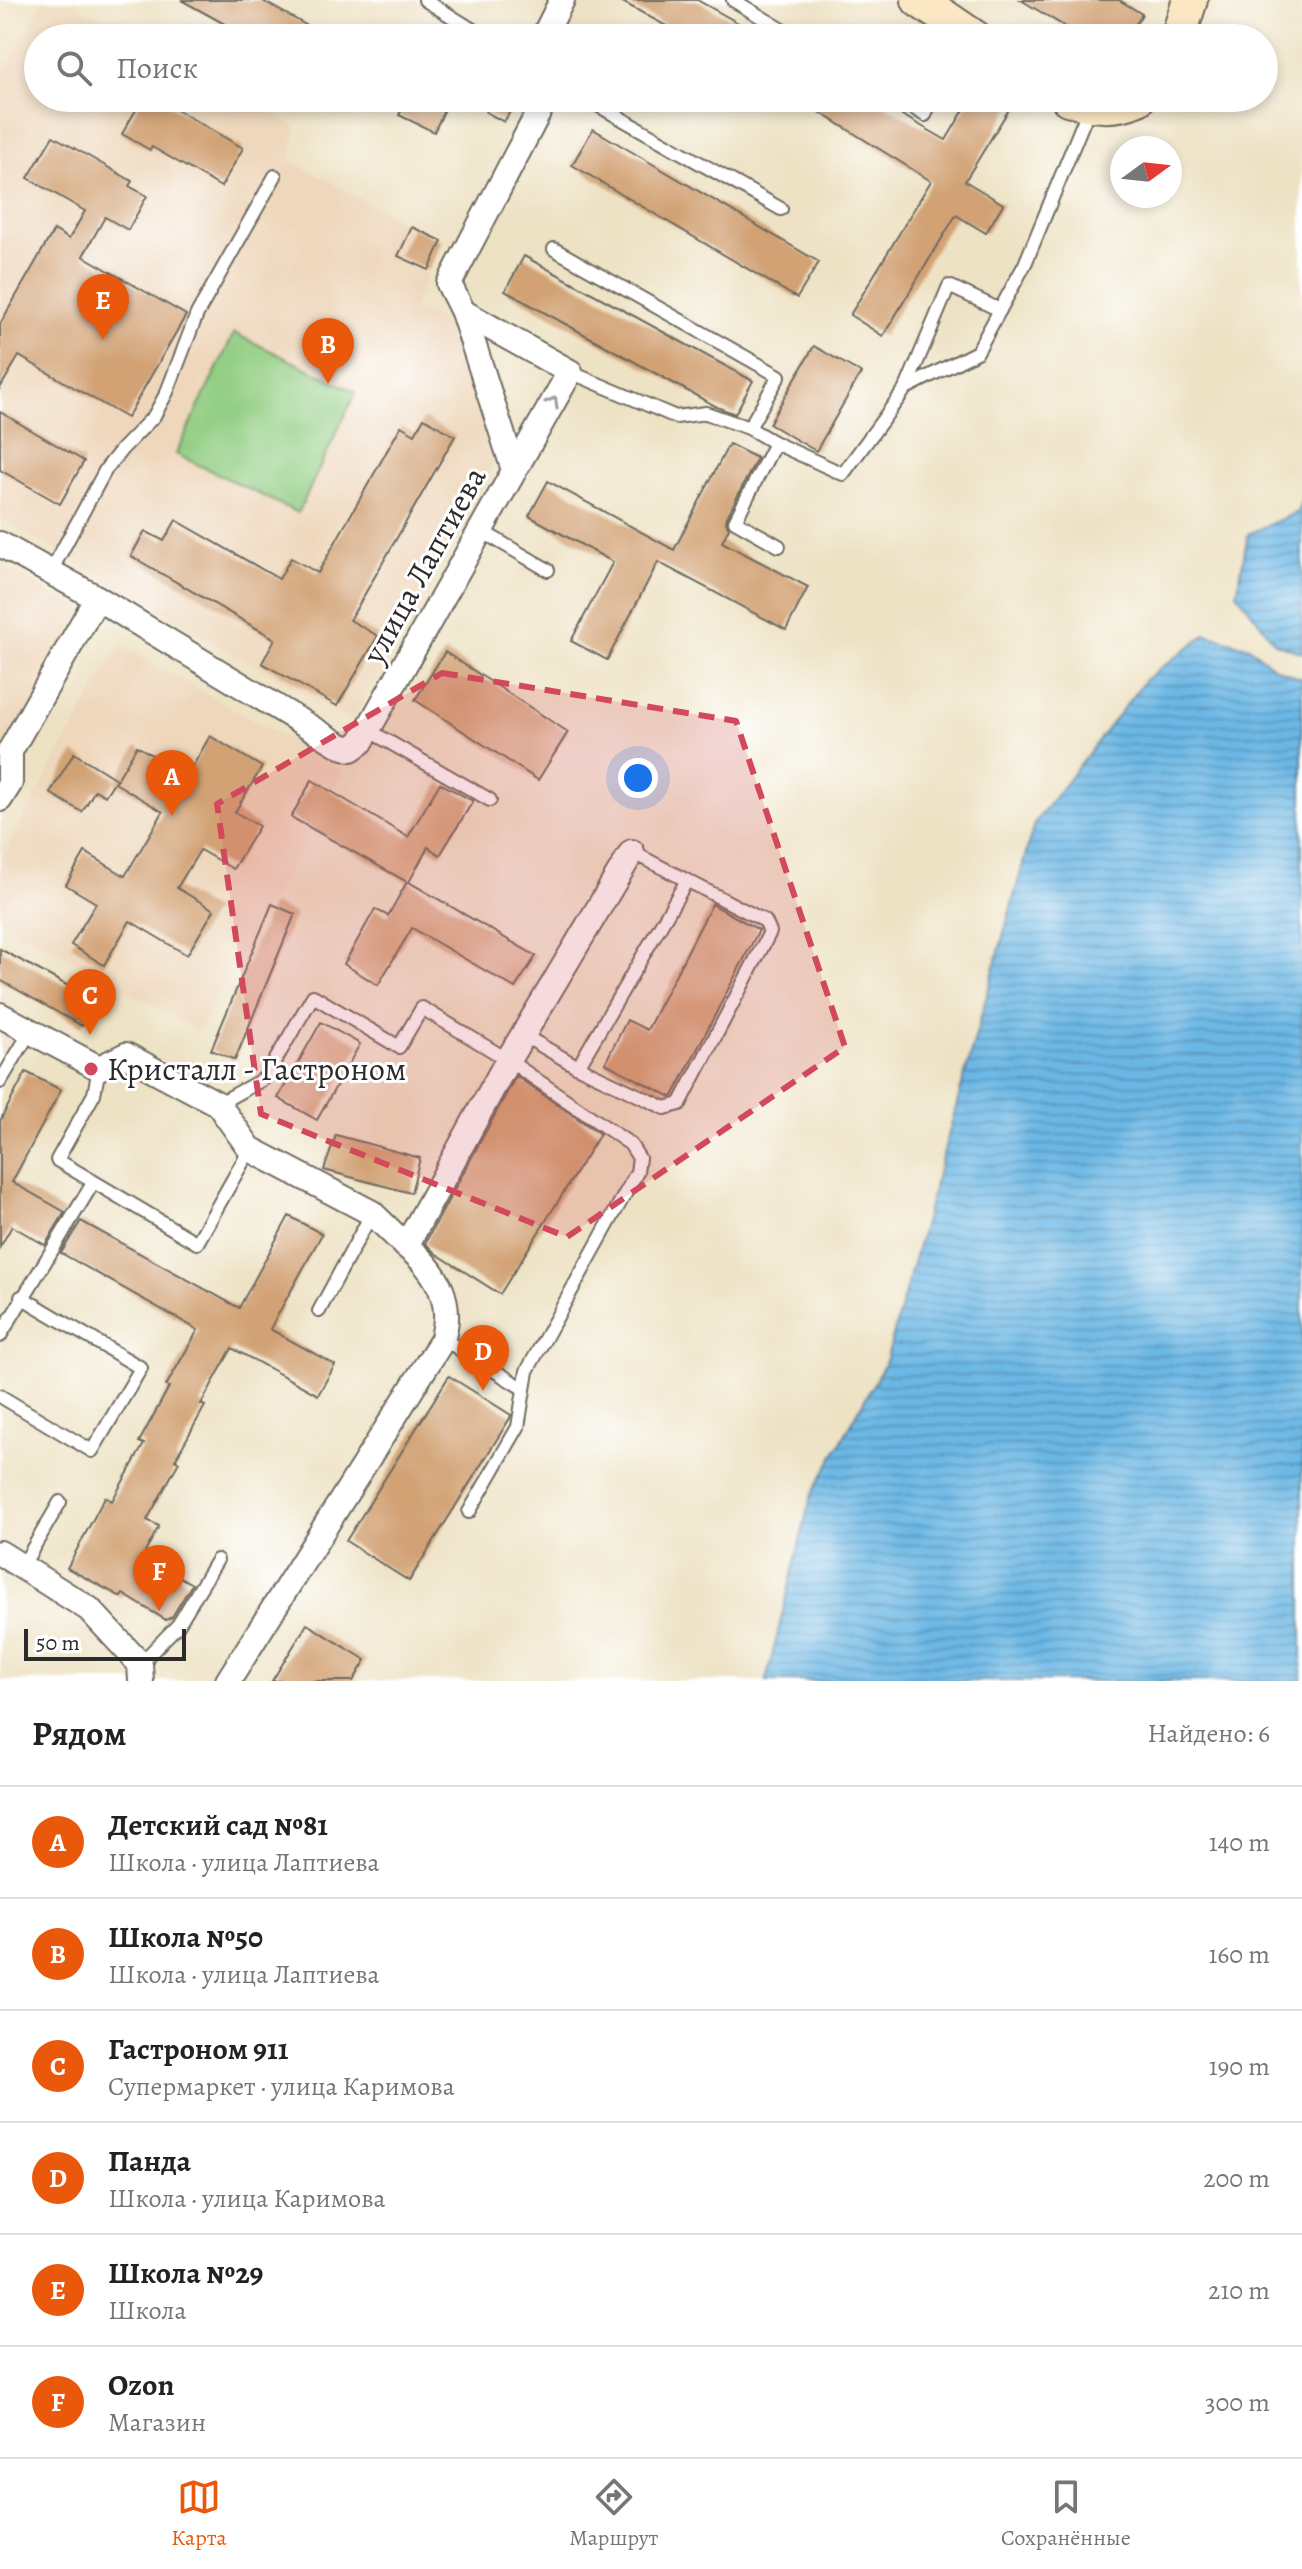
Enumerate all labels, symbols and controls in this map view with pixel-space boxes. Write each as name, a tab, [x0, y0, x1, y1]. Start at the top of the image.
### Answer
search box	[24, 24, 1278, 112]
icon: search	[52, 46, 96, 90]
text: Поиск	[116, 48, 198, 88]
north arrow	[1110, 136, 1182, 208]
pin: E	[77, 274, 129, 340]
pin: B	[302, 318, 354, 384]
one-way arrow	[543, 396, 559, 411]
street label: улица Лаптиева	[351, 459, 496, 672]
pin: A	[146, 750, 198, 816]
your location	[618, 758, 658, 798]
pin: C	[64, 969, 116, 1035]
place label: Кристалл - Гастроном	[107, 1047, 407, 1091]
marker: Кристалл - Гастроном	[82, 1060, 100, 1078]
pin: D	[457, 1325, 509, 1391]
pin: F	[133, 1545, 185, 1611]
scale bar	[24, 1625, 186, 1661]
text: 50 m	[36, 1628, 80, 1658]
text: Рядом	[32, 1710, 126, 1757]
text: Найдено: 6	[1147, 1716, 1270, 1751]
text: Детский сад №81	[108, 1805, 328, 1845]
text: A	[50, 1825, 66, 1860]
text: 140 m	[1209, 1825, 1270, 1860]
text: Школа · улица Лаптиева	[108, 1845, 380, 1880]
text: Школа №50	[108, 1917, 263, 1957]
text: B	[50, 1937, 66, 1972]
text: 160 m	[1208, 1937, 1270, 1972]
text: Школа · улица Лаптиева	[108, 1957, 380, 1992]
text: Гастроном 911	[108, 2029, 288, 2069]
text: C	[50, 2049, 66, 2084]
text: 190 m	[1209, 2049, 1270, 2084]
text: Супермаркет · улица Каримова	[108, 2069, 455, 2104]
text: Панда	[108, 2141, 191, 2181]
text: D	[49, 2161, 67, 2196]
text: 200 m	[1203, 2161, 1270, 2196]
text: Школа · улица Каримова	[108, 2181, 386, 2216]
text: Школа №29	[108, 2253, 264, 2293]
text: E	[50, 2273, 66, 2308]
text: 210 m	[1208, 2273, 1270, 2308]
text: Школа	[108, 2293, 186, 2328]
text: Ozon	[108, 2365, 174, 2405]
text: F	[51, 2385, 65, 2420]
text: 300 m	[1205, 2385, 1270, 2420]
text: Магазин	[108, 2405, 206, 2440]
tab: Карта	[171, 2475, 227, 2553]
tab: Маршрут	[569, 2475, 658, 2553]
tab: Сохранённые	[1001, 2475, 1131, 2553]

